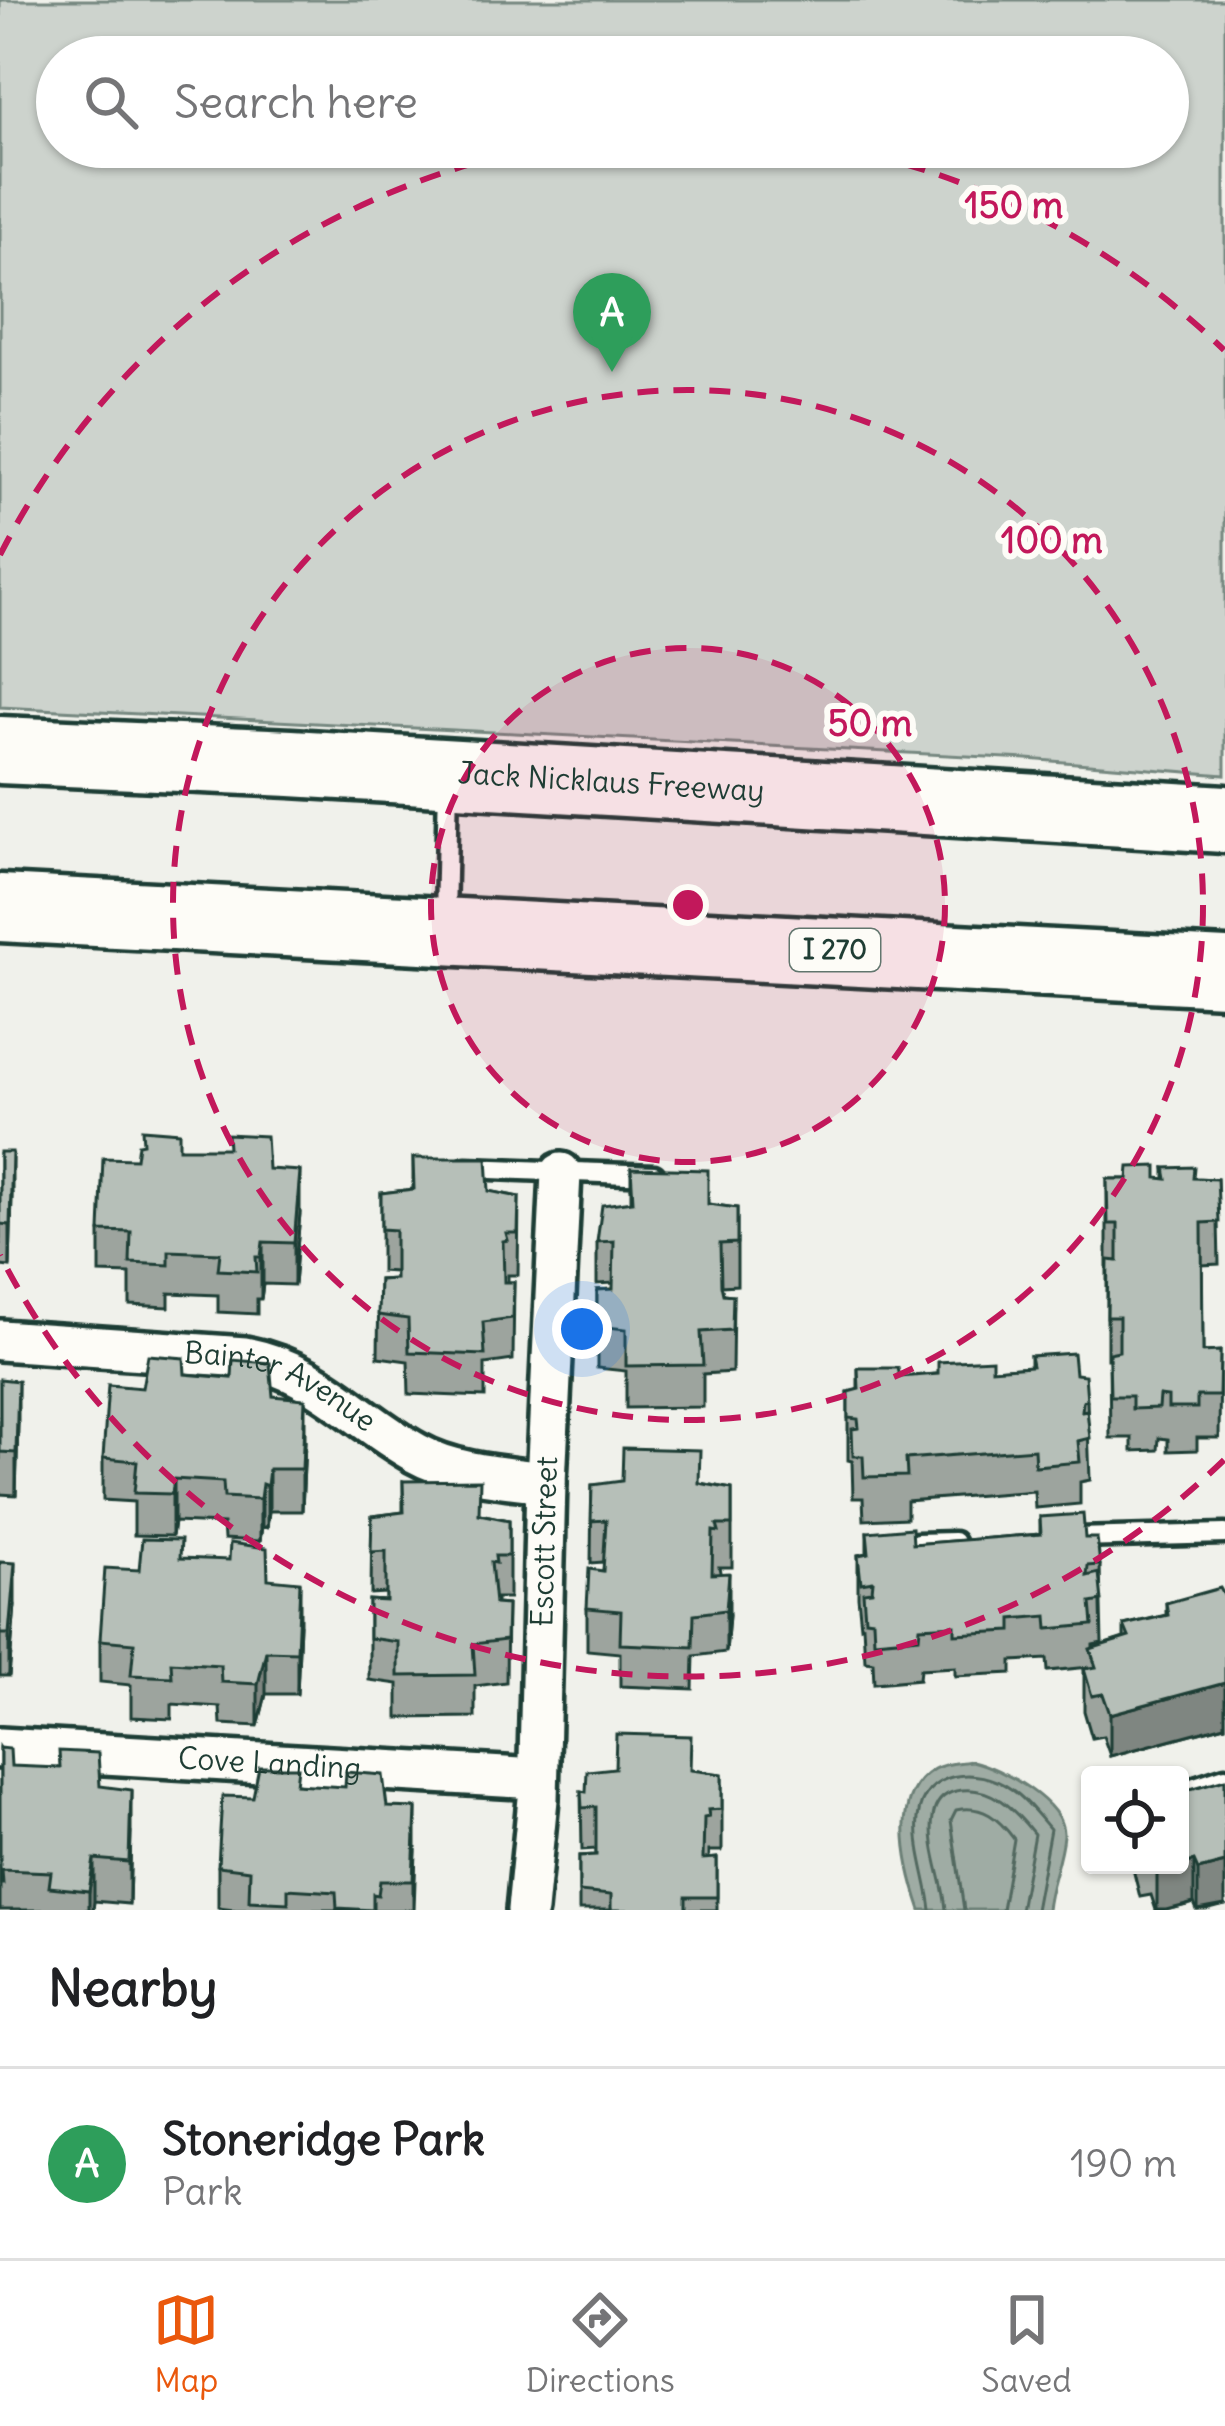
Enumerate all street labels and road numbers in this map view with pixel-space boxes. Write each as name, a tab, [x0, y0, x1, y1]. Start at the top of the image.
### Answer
street label: Jack Nicklaus Freeway	[457, 753, 766, 809]
road number: I 270	[790, 929, 880, 971]
street label: Bainter Avenue	[183, 1333, 384, 1439]
street label: Escott Street	[522, 1455, 565, 1627]
street label: Cove Landing	[177, 1738, 362, 1787]

